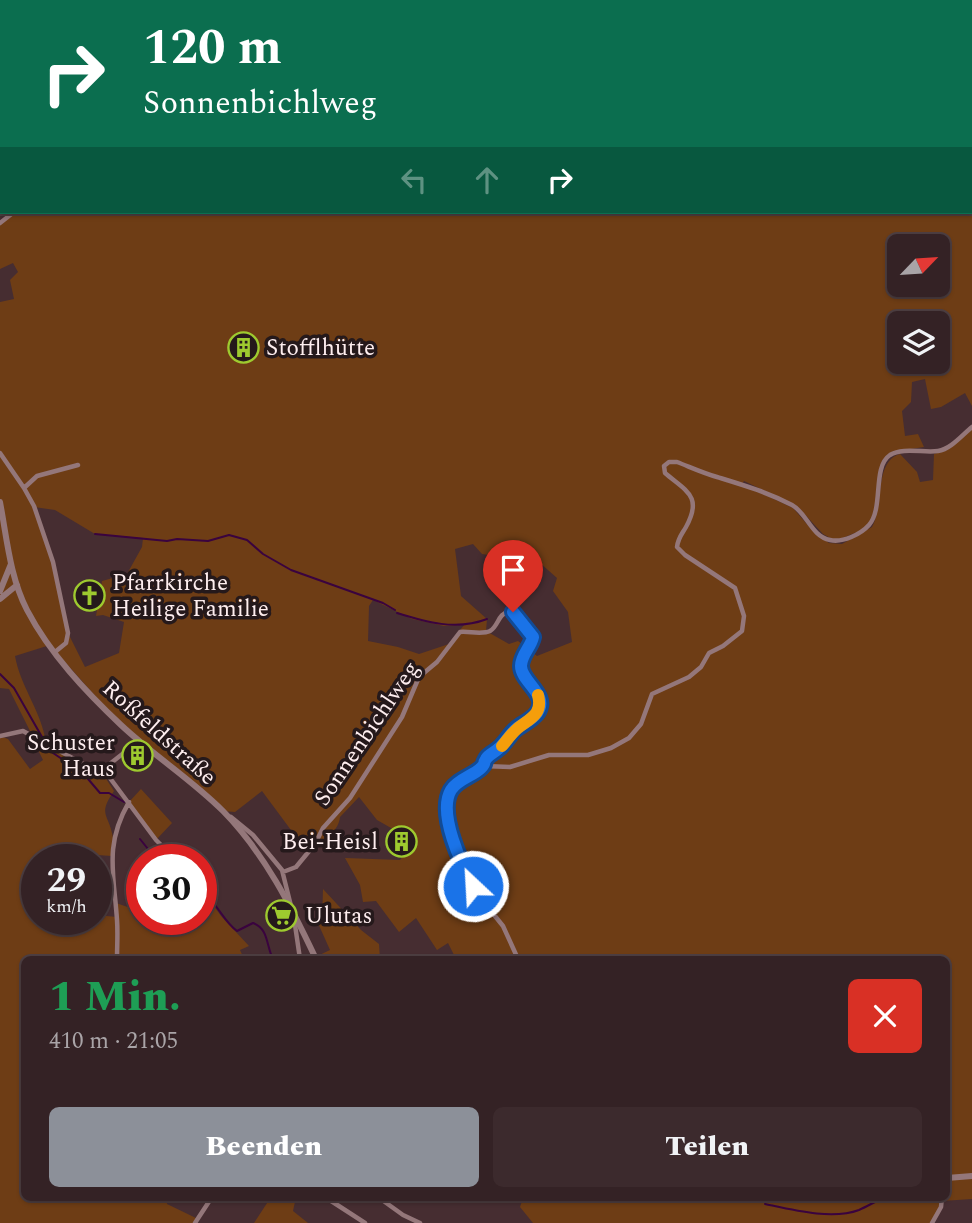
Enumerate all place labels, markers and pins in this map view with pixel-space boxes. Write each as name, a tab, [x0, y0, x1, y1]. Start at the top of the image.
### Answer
building icon: Stofflhütte	[226, 330, 260, 364]
place label: Stofflhütte	[266, 331, 375, 366]
pin	[483, 540, 543, 612]
place label: Pfarrkirche Heilige Familie	[112, 566, 269, 627]
church icon: Pfarrkirche Heilige Familie	[72, 578, 106, 612]
place label: Schuster Haus	[27, 726, 115, 787]
building icon: Schuster Haus	[121, 738, 155, 772]
building icon: Bei-Heisl	[384, 824, 418, 858]
place label: Bei-Heisl	[282, 825, 378, 860]
supermarket icon: Ulutas	[265, 898, 299, 932]
place label: Ulutas	[305, 899, 372, 934]

